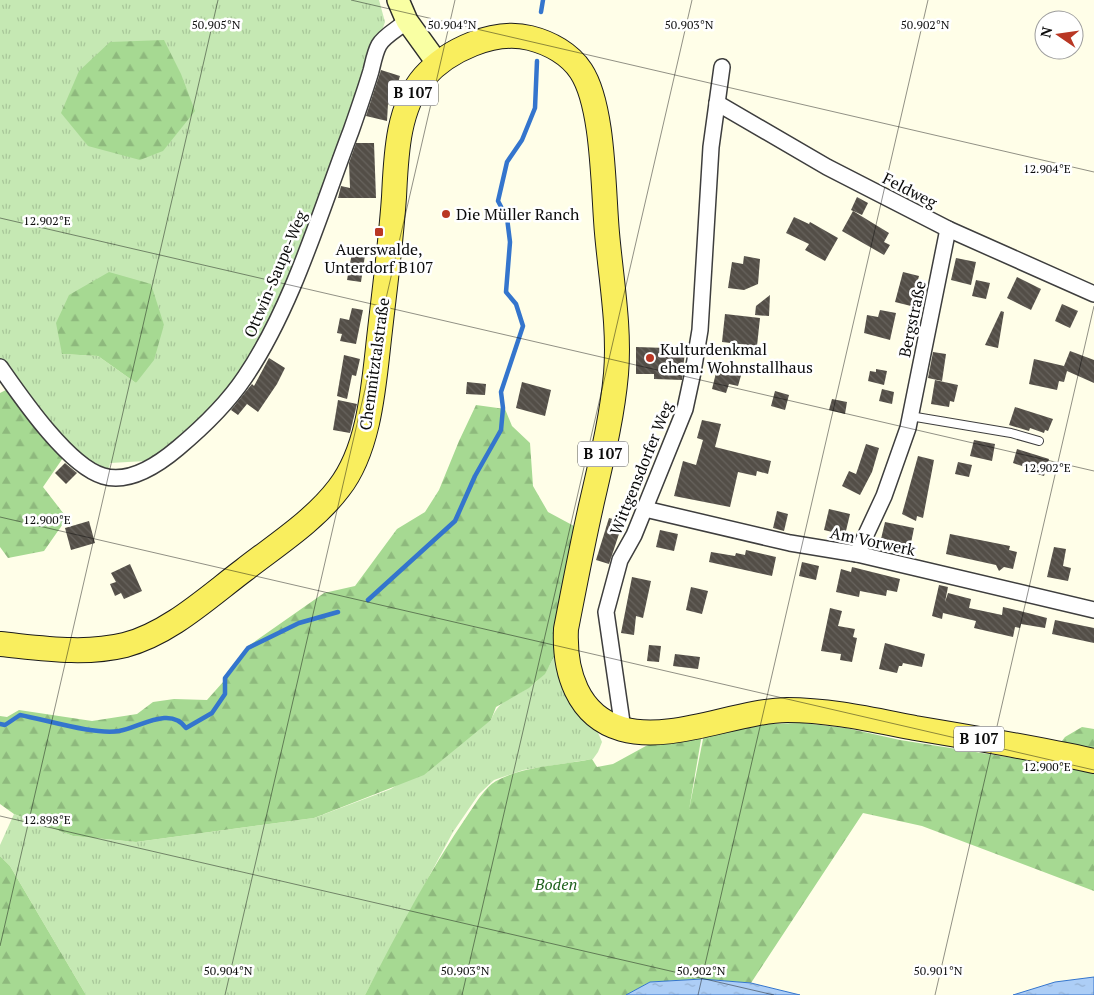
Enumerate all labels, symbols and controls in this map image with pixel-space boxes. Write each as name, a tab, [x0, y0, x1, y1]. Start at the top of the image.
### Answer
north arrow	[1034, 10, 1084, 60]
text: 50.905°N	[191, 17, 241, 32]
text: 50.904°N	[427, 17, 477, 32]
text: 50.903°N	[664, 17, 714, 32]
text: 50.902°N	[900, 17, 950, 32]
text: N	[1035, 24, 1056, 39]
road number: B 107	[388, 80, 438, 106]
text: 12.904°E	[1023, 161, 1071, 176]
street label: Feldweg	[879, 167, 942, 213]
place label: Die Müller Ranch	[456, 203, 580, 225]
street label: Ottwin-Saupe-Weg	[238, 207, 312, 341]
marker: Die Müller Ranch	[440, 208, 452, 220]
text: 12.902°E	[23, 213, 71, 228]
marker: Auerswalde, Unterdorf B107	[373, 226, 385, 238]
place label: Auerswalde, Unterdorf B107	[324, 238, 434, 278]
street label: Bergstraße	[893, 279, 931, 359]
street label: Chemnitztalstraße	[354, 296, 394, 432]
place label: Kulturdenkmal ehem. Wohnstallhaus	[660, 338, 813, 378]
marker: Kulturdenkmal ehem. Wohnstallhaus	[644, 352, 656, 364]
street label: Wittgensdorfer Weg	[604, 398, 678, 538]
road number: B 107	[578, 442, 628, 466]
text: 12.902°E	[1023, 460, 1071, 475]
text: 12.900°E	[23, 512, 71, 527]
street label: Am Vorwerk	[828, 521, 918, 561]
road number: B 107	[954, 726, 1004, 752]
text: 12.900°E	[1023, 759, 1071, 774]
text: 12.898°E	[23, 812, 71, 827]
park label: Boden	[534, 873, 577, 895]
text: 50.904°N	[203, 963, 253, 978]
text: 50.903°N	[440, 963, 490, 978]
text: 50.902°N	[676, 963, 726, 978]
text: 50.901°N	[913, 963, 963, 978]

